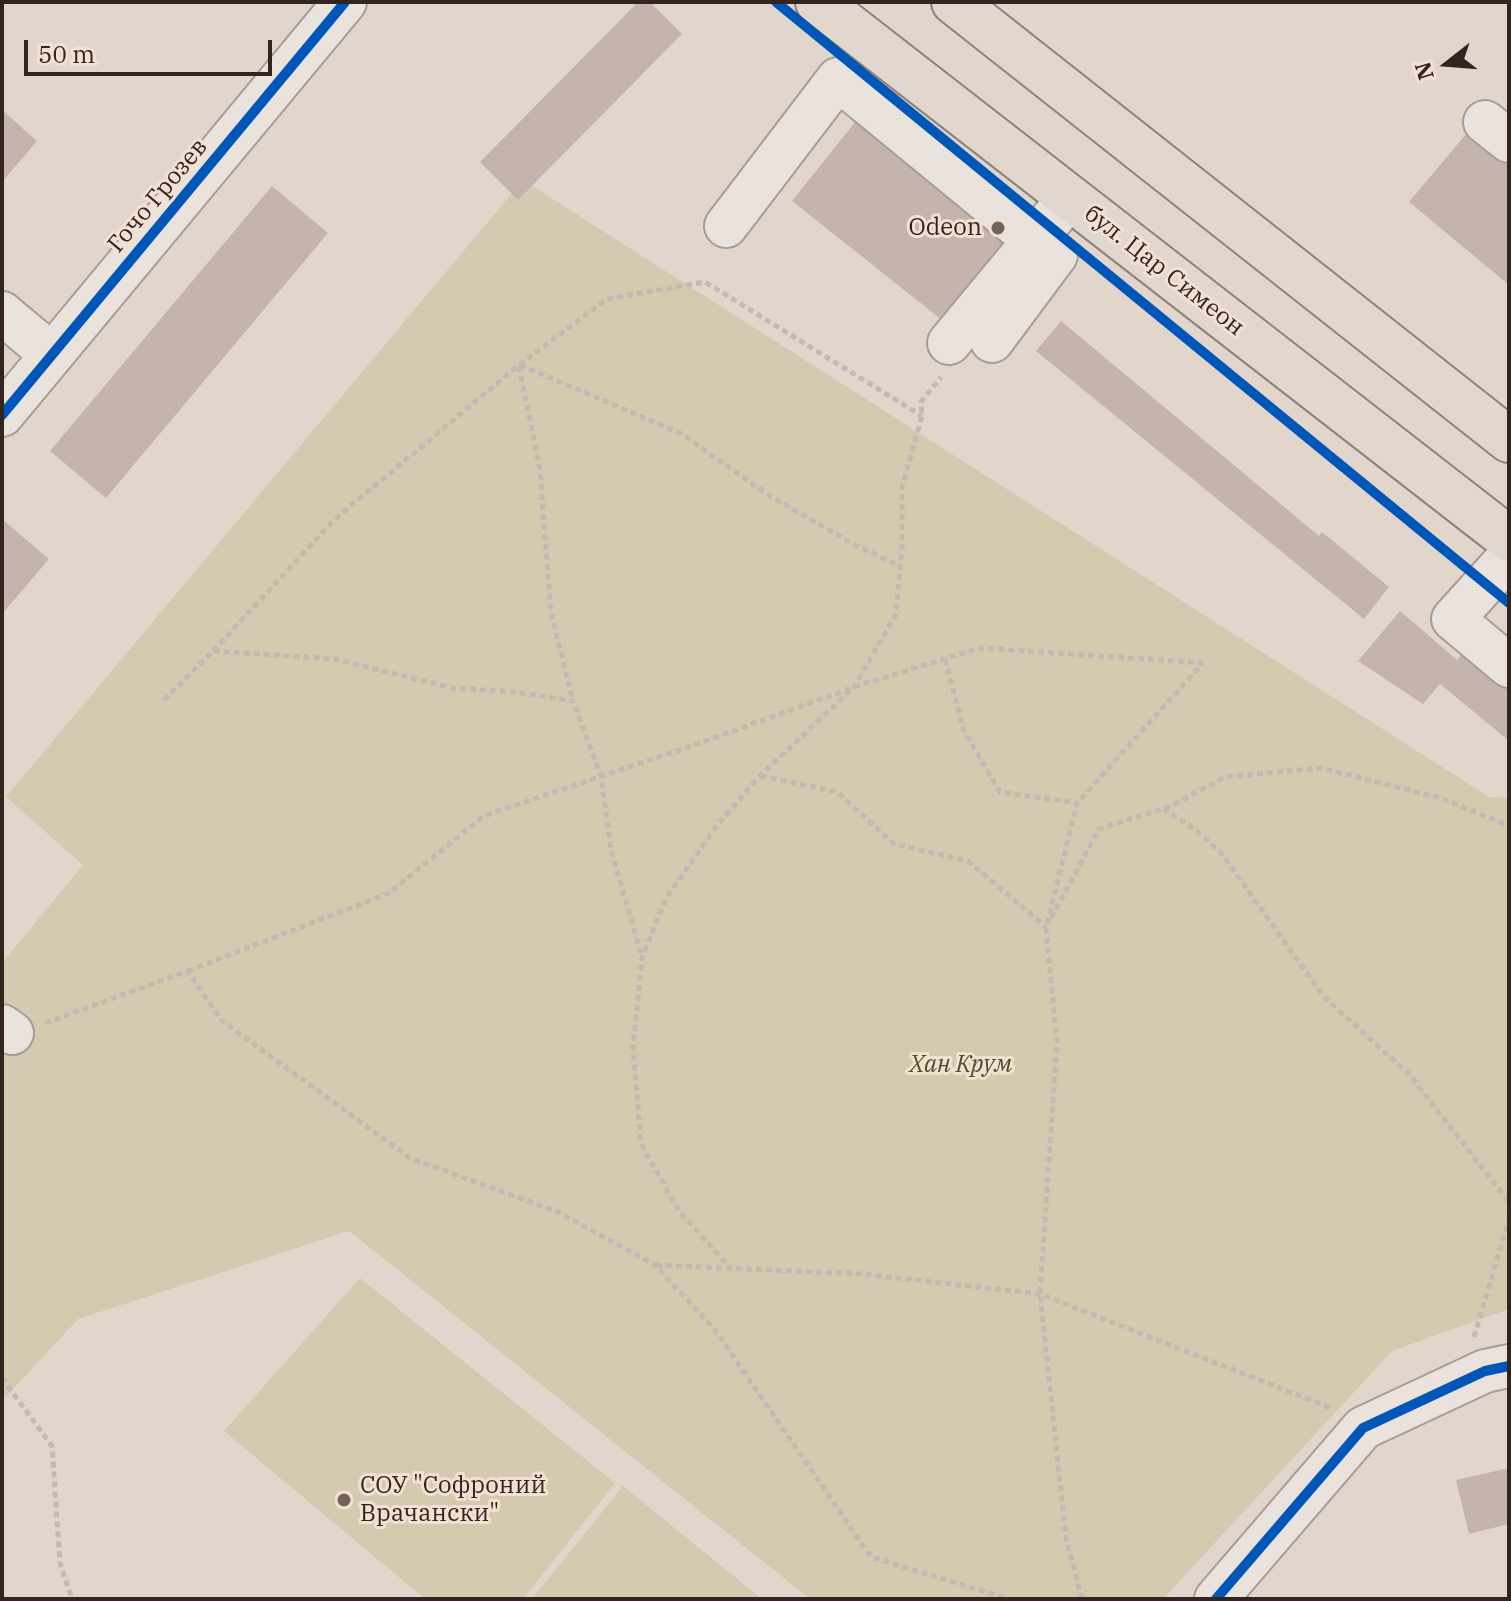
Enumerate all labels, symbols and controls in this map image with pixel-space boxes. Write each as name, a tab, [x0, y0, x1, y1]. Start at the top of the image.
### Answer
scale bar	[28, 24, 276, 74]
north arrow	[1407, 24, 1487, 104]
text: 50 m	[38, 38, 95, 70]
text: N	[1407, 59, 1440, 84]
street label: Гочо Грозев	[102, 133, 214, 259]
street label: бул. Цар Симеон	[1078, 200, 1250, 342]
place label: Odeon	[908, 214, 982, 242]
marker: Odeon	[989, 219, 1007, 237]
park label: Хан Крум	[910, 1051, 1012, 1079]
place label: СОУ "Софроний Врачански"	[360, 1472, 546, 1528]
marker: СОУ "Софроний Врачански"	[335, 1491, 353, 1509]

